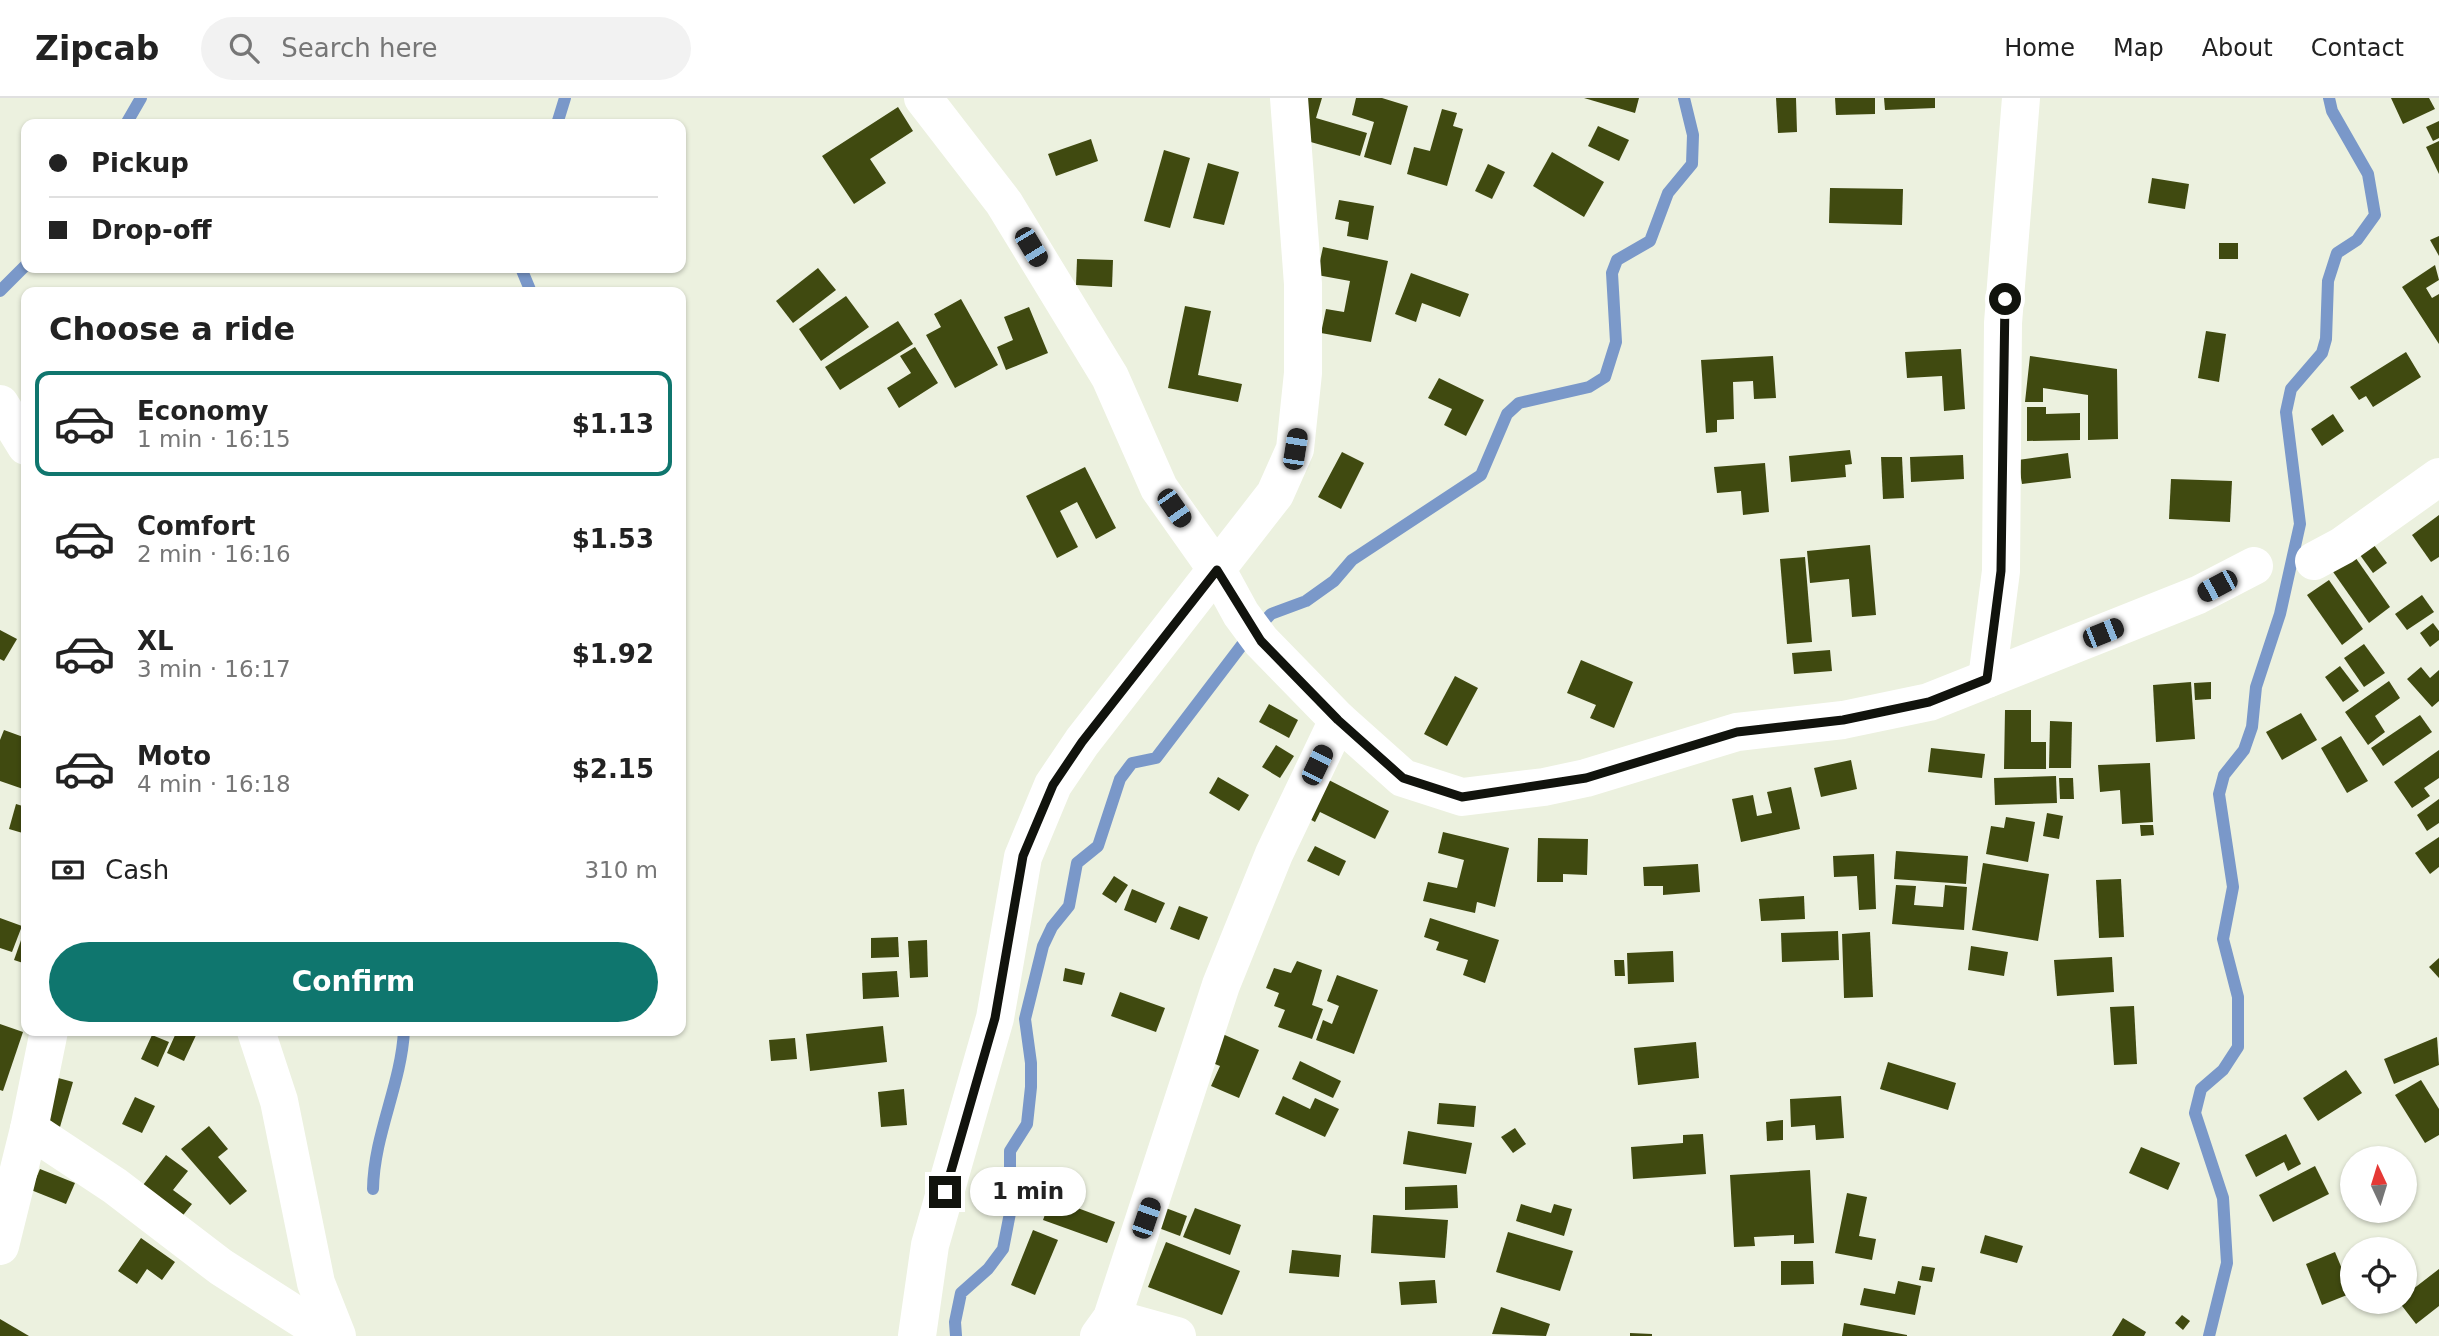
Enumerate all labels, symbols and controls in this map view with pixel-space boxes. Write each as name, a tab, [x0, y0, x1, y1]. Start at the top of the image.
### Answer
search box	[201, 17, 691, 80]
text: Zipcab	[35, 29, 159, 68]
icon: search	[225, 29, 263, 67]
text: Search here	[281, 33, 438, 63]
text: Home	[2004, 34, 2075, 62]
text: Map	[2113, 34, 2164, 62]
text: About	[2202, 34, 2273, 62]
text: Contact	[2311, 34, 2404, 62]
text: Pickup	[91, 148, 189, 178]
text: Drop-off	[91, 215, 212, 245]
car	[1012, 224, 1051, 270]
route start	[1989, 283, 2021, 315]
text: Choose a ride	[49, 310, 295, 348]
icon: car	[53, 392, 116, 455]
text: Economy	[137, 396, 268, 426]
text: $1.13	[572, 409, 654, 439]
text: 1 min · 16:15	[137, 426, 291, 452]
car	[1282, 427, 1309, 471]
car	[1154, 485, 1195, 531]
icon: car	[53, 507, 116, 570]
text: Comfort	[137, 511, 255, 541]
text: $1.53	[572, 524, 654, 554]
text: 2 min · 16:16	[137, 541, 291, 567]
car	[2194, 567, 2241, 605]
car	[2080, 615, 2127, 651]
icon: car	[53, 622, 116, 685]
text: XL	[137, 626, 174, 656]
text: $1.92	[572, 639, 654, 669]
text: 3 min · 16:17	[137, 656, 291, 682]
icon: car	[53, 737, 116, 800]
text: Moto	[137, 741, 211, 771]
car	[1299, 742, 1336, 788]
text: $2.15	[572, 754, 654, 784]
text: 4 min · 16:18	[137, 771, 291, 797]
icon: cash	[49, 851, 87, 889]
text: Cash	[105, 855, 169, 885]
text: 310 m	[584, 857, 658, 883]
button: Confirm	[49, 942, 658, 1022]
north arrow	[2340, 1146, 2417, 1223]
map controls	[2340, 1146, 2417, 1314]
callout: 1 min	[970, 1168, 1085, 1216]
route end	[929, 1176, 961, 1208]
text: 1 min	[992, 1178, 1064, 1204]
car	[1130, 1195, 1163, 1241]
button: locate	[2340, 1237, 2417, 1314]

